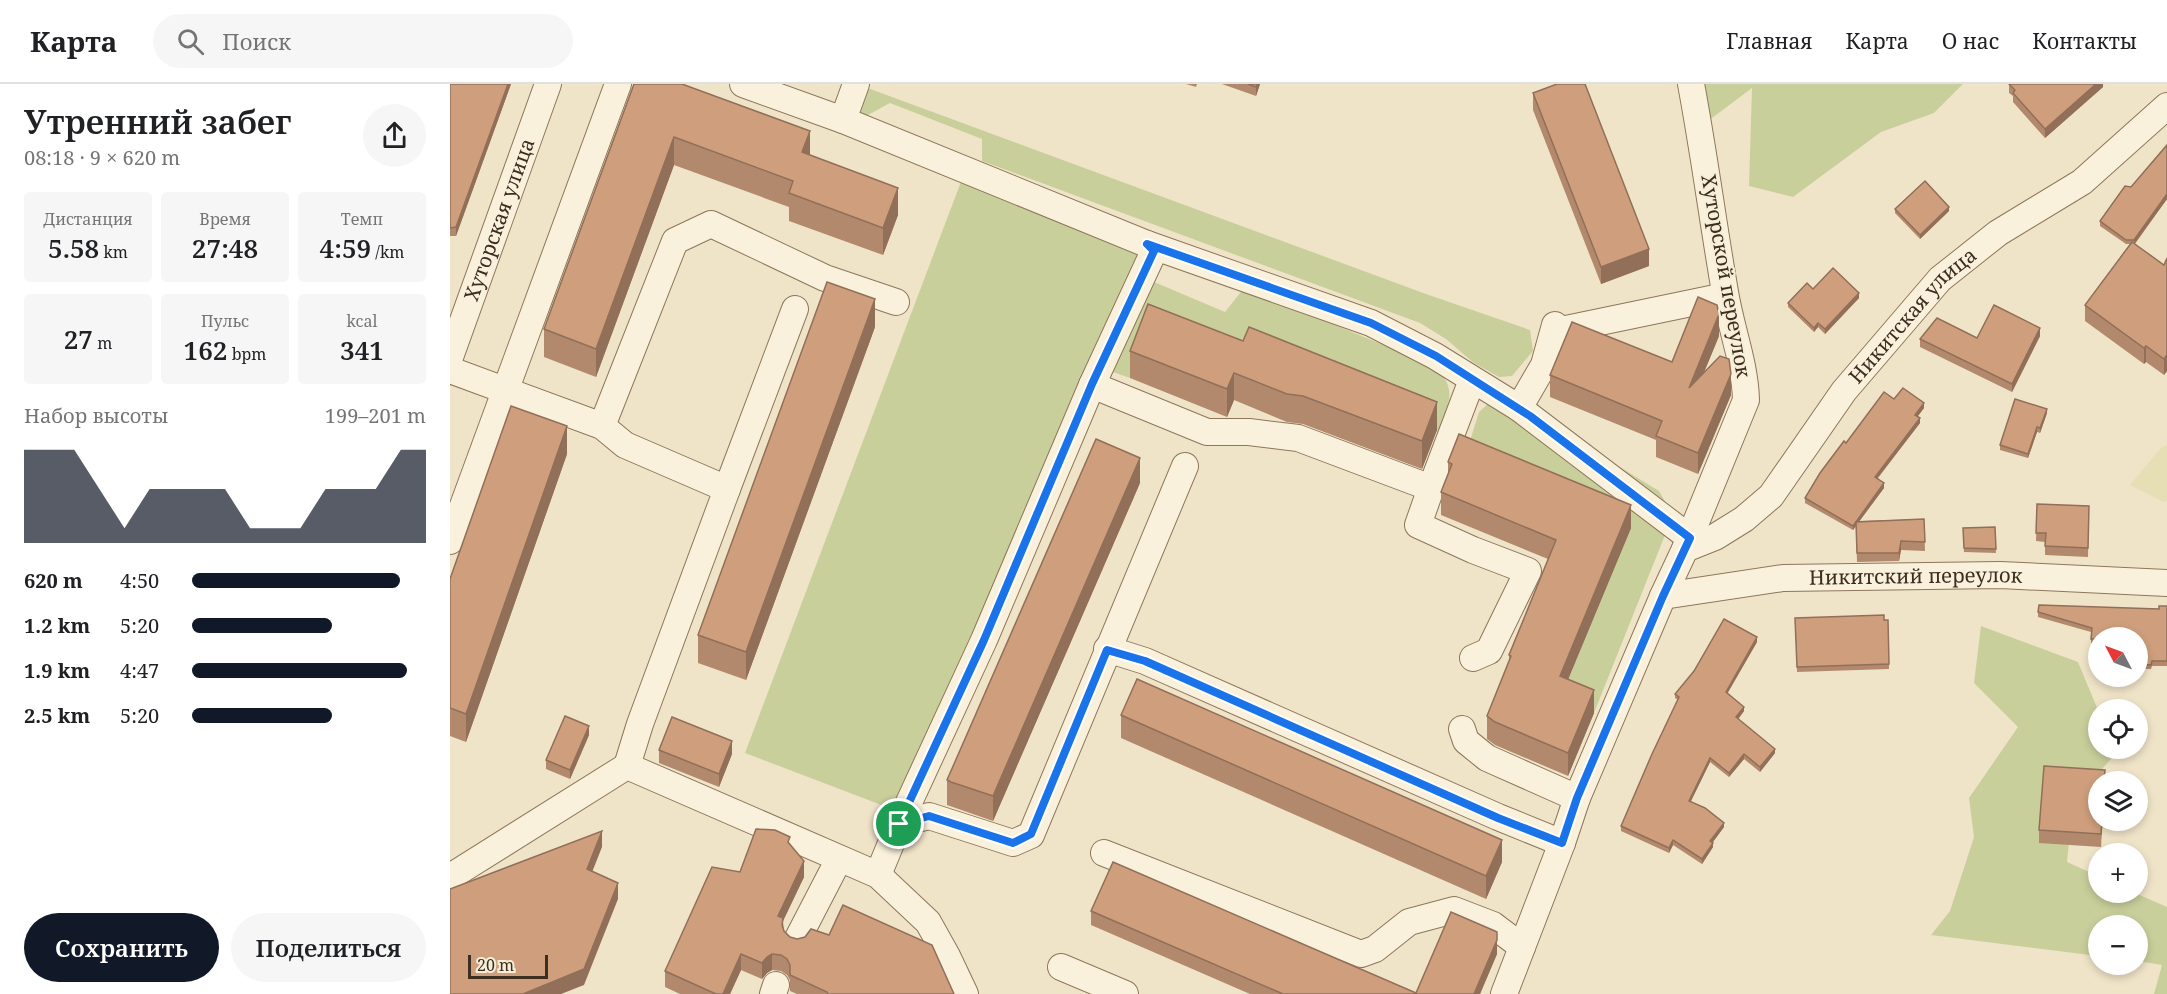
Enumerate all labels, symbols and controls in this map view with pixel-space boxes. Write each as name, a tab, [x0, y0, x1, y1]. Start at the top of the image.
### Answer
search box	[153, 14, 573, 68]
text: Карта	[30, 22, 117, 60]
icon: search	[174, 25, 207, 58]
text: Поиск	[222, 26, 291, 56]
text: Главная	[1726, 27, 1813, 55]
text: Карта	[1846, 27, 1909, 55]
text: О нас	[1942, 27, 1999, 55]
text: Контакты	[2032, 27, 2137, 55]
text: Утренний забег	[24, 99, 291, 144]
button: share	[363, 104, 426, 167]
street label: Хуторская улица	[457, 134, 540, 304]
text: 08:18 · 9 × 620 m	[24, 144, 180, 171]
street label: Хуторской переулок	[1695, 172, 1758, 380]
text: Дистанция	[43, 208, 133, 230]
text: Время	[199, 208, 251, 230]
text: Темп	[341, 208, 383, 230]
text: 5.58	[48, 230, 99, 266]
text: 27:48	[192, 230, 258, 266]
text: 4:59	[320, 230, 371, 266]
text: km	[99, 241, 128, 263]
text: /km	[371, 241, 404, 263]
street label: Никитская улица	[1842, 241, 1982, 389]
text: Пульс	[201, 310, 249, 332]
text: kcal	[347, 310, 377, 332]
text: 27	[64, 321, 93, 357]
text: m	[93, 332, 112, 354]
text: 162	[184, 332, 227, 368]
text: 341	[340, 332, 384, 368]
text: bpm	[227, 343, 266, 365]
text: Набор высоты	[24, 402, 168, 429]
text: 199–201 m	[325, 402, 426, 429]
street label: Никитский переулок	[1809, 561, 2023, 591]
text: 620 m	[24, 567, 83, 594]
text: 4:50	[120, 567, 159, 594]
text: 1.2 km	[24, 612, 90, 639]
text: 5:20	[120, 612, 159, 639]
north arrow	[2088, 627, 2148, 687]
map controls	[2088, 627, 2148, 975]
text: 1.9 km	[24, 657, 90, 684]
text: 4:47	[120, 657, 159, 684]
button: locate	[2088, 699, 2148, 759]
text: 2.5 km	[24, 702, 90, 729]
text: 5:20	[120, 702, 159, 729]
button: layers	[2088, 771, 2148, 831]
pin	[873, 798, 924, 849]
icon: arrive	[882, 807, 915, 840]
button: +	[2088, 843, 2148, 903]
button: Сохранить	[24, 913, 219, 982]
button: Поделиться	[231, 913, 426, 982]
button: −	[2088, 915, 2148, 975]
scale bar	[468, 952, 548, 980]
text: 20 m	[477, 954, 514, 976]

